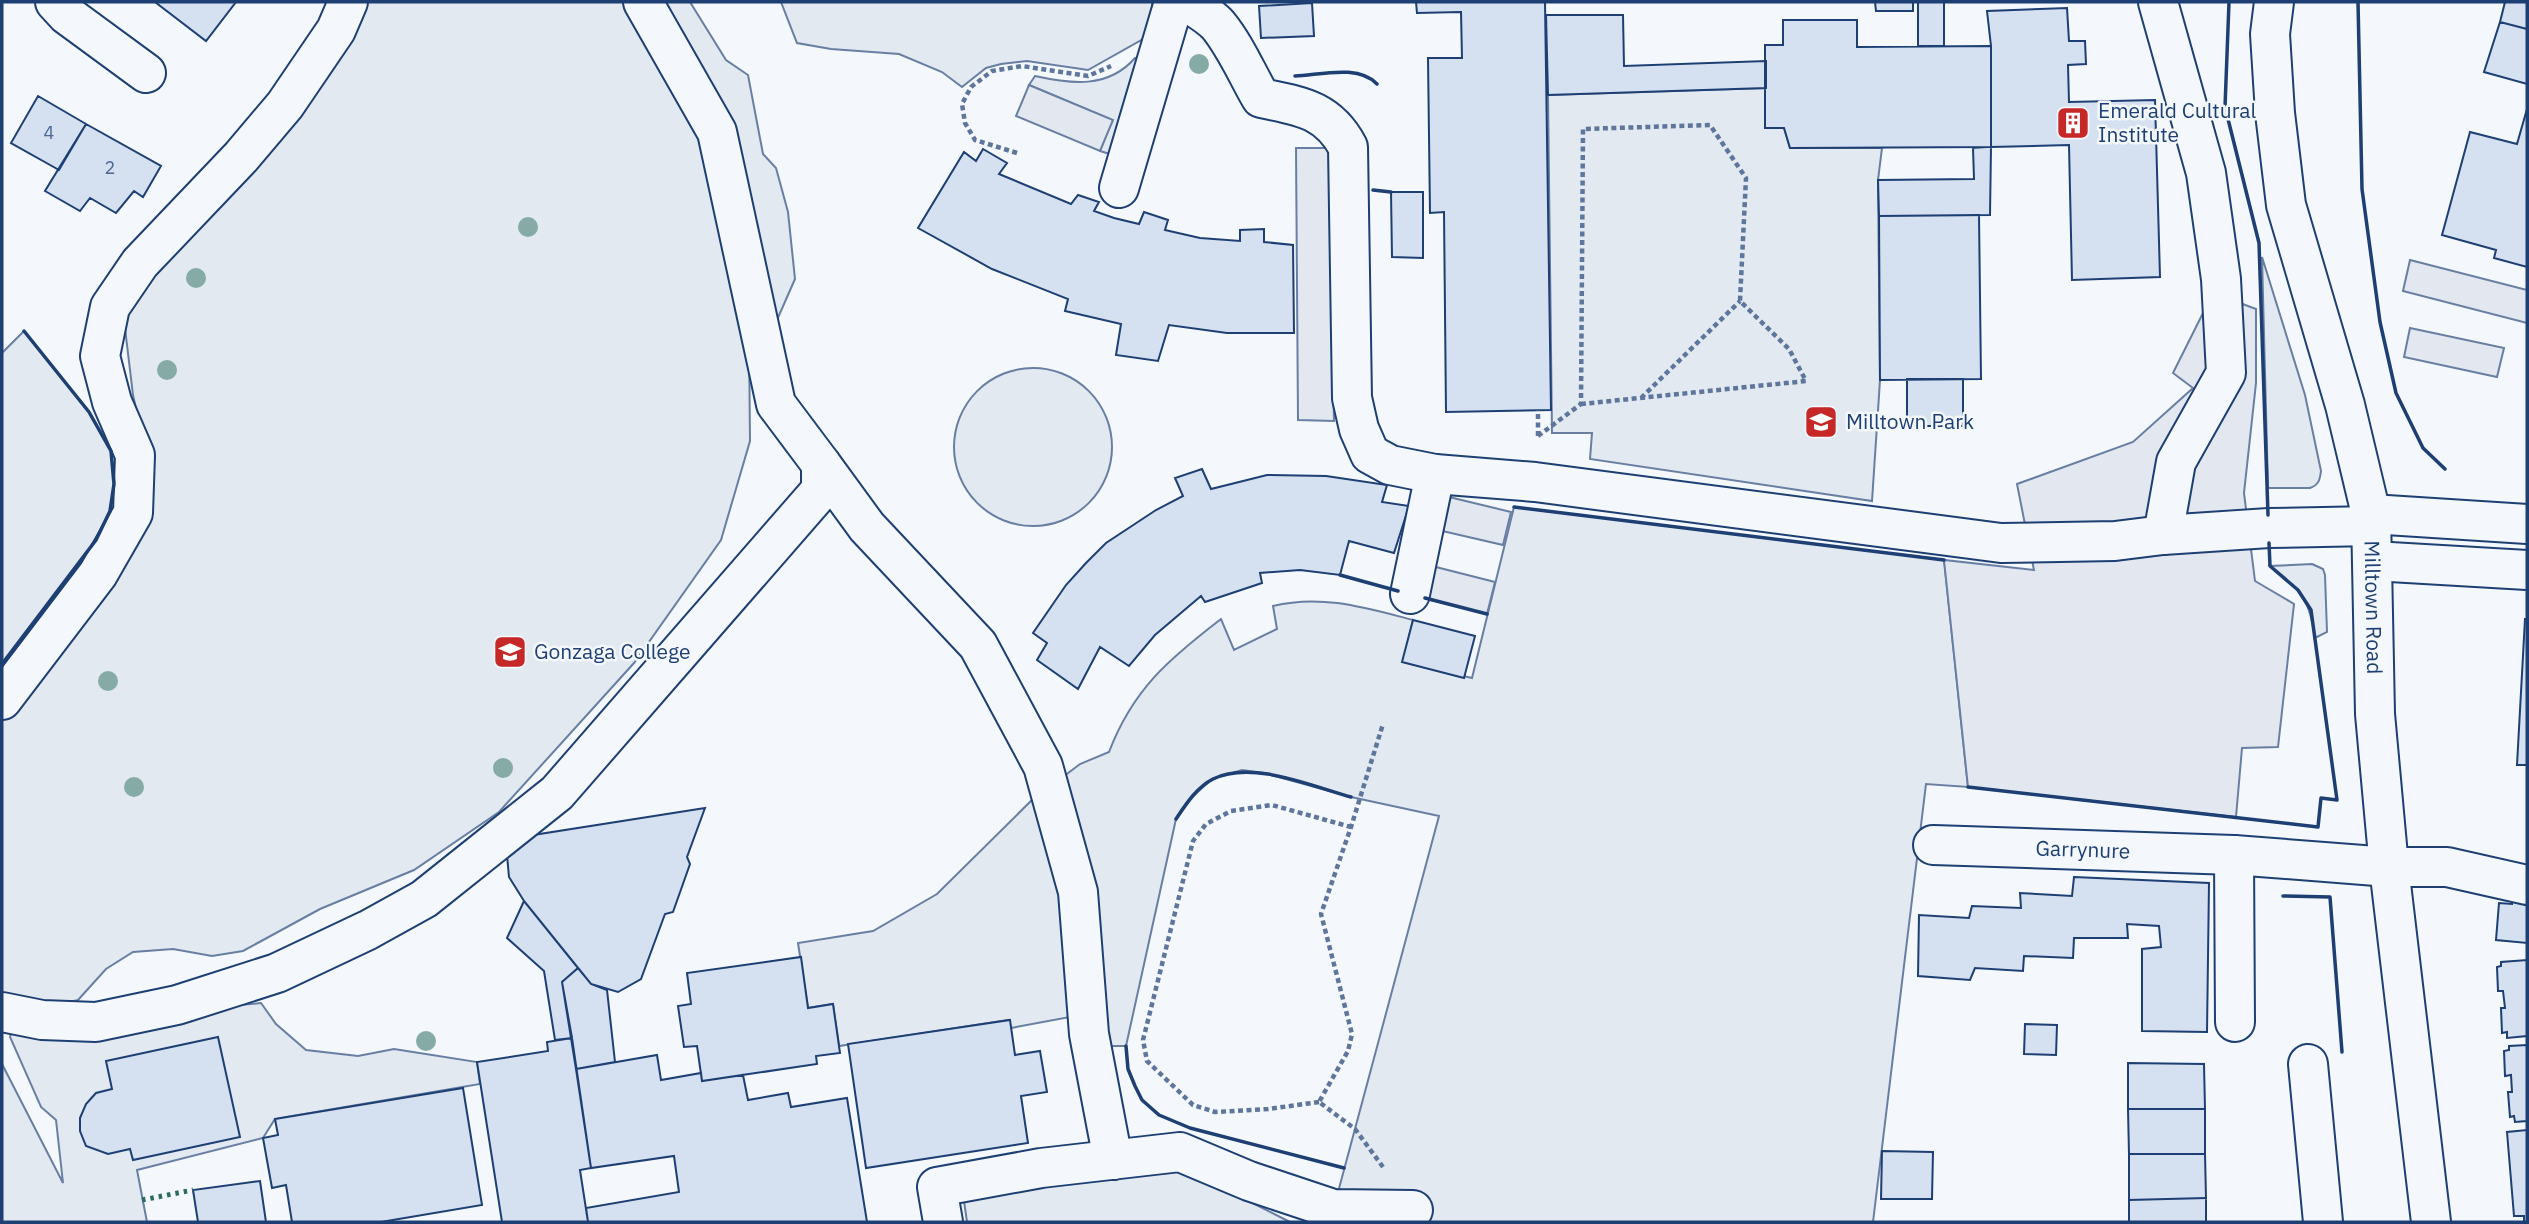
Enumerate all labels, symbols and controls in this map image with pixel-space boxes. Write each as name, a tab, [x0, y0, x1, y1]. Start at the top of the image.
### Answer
place label: Emerald Cultural Institute	[2098, 96, 2257, 148]
building icon: Emerald Cultural Institute	[2054, 104, 2092, 142]
house number: 4	[44, 121, 55, 144]
house number: 2	[105, 156, 115, 179]
school or university icon: Milltown Park	[1802, 403, 1840, 441]
place label: Milltown Park	[1846, 407, 1974, 435]
street label: Milltown Road	[2359, 540, 2389, 675]
school or university icon: Gonzaga College	[491, 633, 529, 671]
place label: Gonzaga College	[534, 637, 691, 665]
street label: Garrynure	[2035, 833, 2131, 865]

